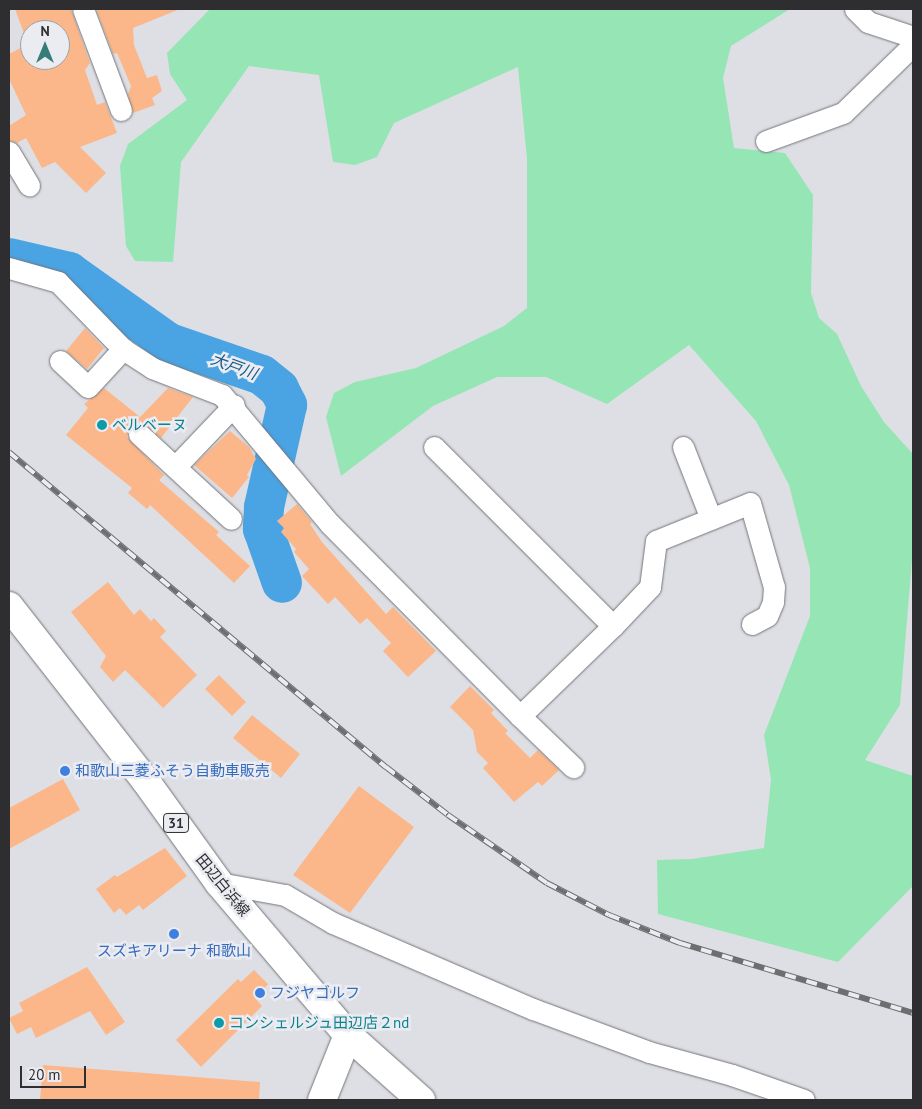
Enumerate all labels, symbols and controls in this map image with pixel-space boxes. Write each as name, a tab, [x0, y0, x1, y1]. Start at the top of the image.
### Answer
north arrow	[20, 20, 70, 70]
text: N	[40, 22, 50, 40]
water label: 大戸川	[208, 349, 260, 383]
place label: ベルベーヌ	[112, 416, 187, 434]
marker: ベルベーヌ	[96, 419, 108, 431]
place label: 和歌山三菱ふそう自動車販売	[75, 762, 270, 780]
marker: 和歌山三菱ふそう自動車販売	[59, 765, 71, 777]
road number: 31	[162, 811, 190, 834]
street label: 田辺白浜線	[192, 850, 254, 920]
marker: スズキアリーナ 和歌山	[168, 928, 180, 940]
place label: スズキアリーナ 和歌山	[97, 942, 251, 960]
place label: フジヤゴルフ	[270, 984, 360, 1002]
marker: フジヤゴルフ	[254, 987, 266, 999]
place label: コンシェルジュ田辺店２nd	[229, 1014, 410, 1032]
marker: コンシェルジュ田辺店２nd	[213, 1017, 225, 1029]
scale bar	[22, 1056, 89, 1088]
text: 20 m	[28, 1065, 61, 1084]

